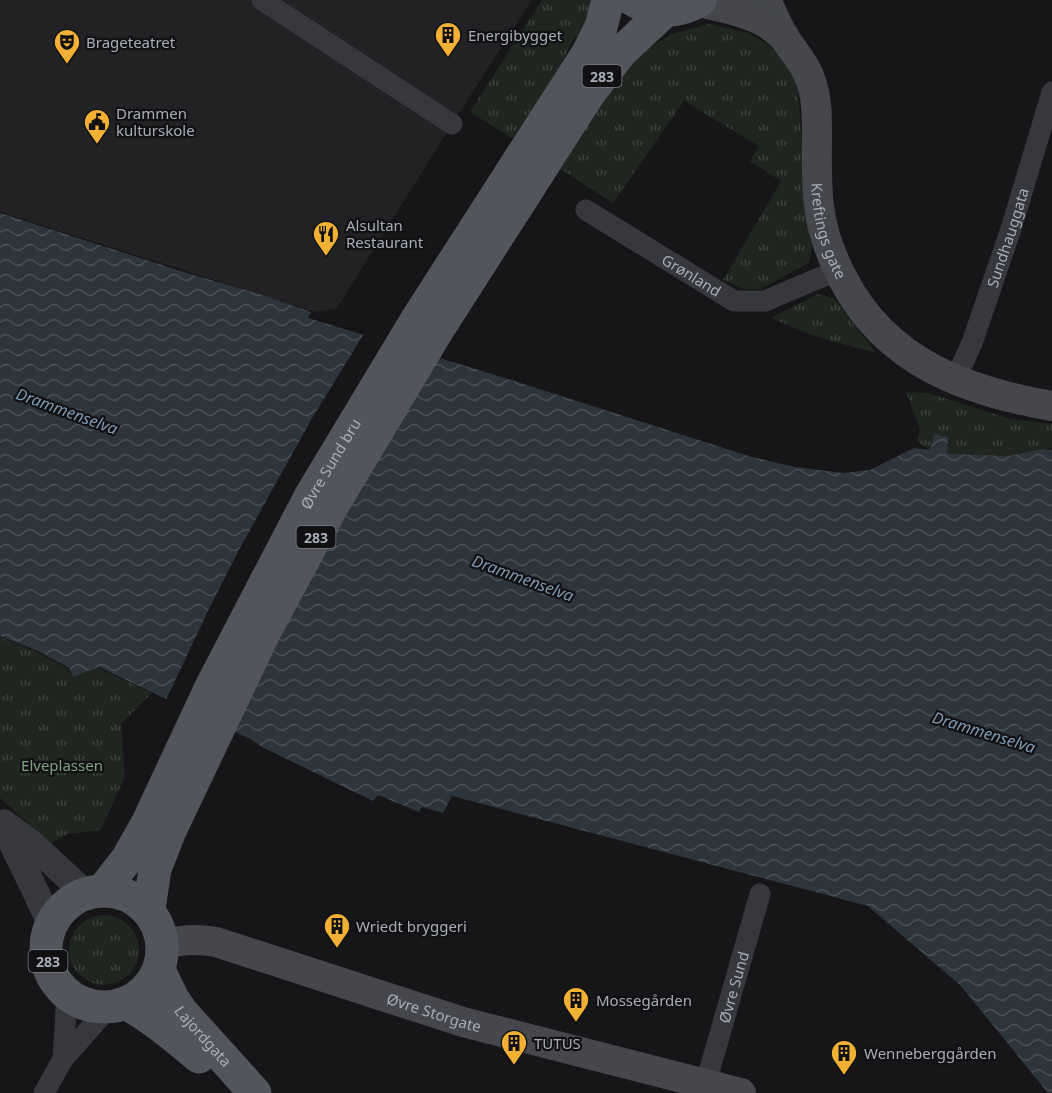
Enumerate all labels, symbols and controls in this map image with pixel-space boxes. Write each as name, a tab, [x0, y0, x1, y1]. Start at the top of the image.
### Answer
building icon: Energibygget	[433, 20, 463, 58]
place label: Energibygget	[468, 25, 563, 45]
theatre icon: Brageteatret	[52, 27, 82, 65]
place label: Brageteatret	[86, 32, 176, 52]
road number: 283	[582, 65, 622, 87]
place label: Drammen kulturskole	[116, 103, 195, 140]
public building icon: Drammen kulturskole	[82, 107, 112, 145]
street label: Kreftings gate	[807, 182, 851, 282]
street label: Sundhauggata	[982, 185, 1033, 290]
place label: Alsultan Restaurant	[346, 215, 424, 252]
restaurant icon: Alsultan Restaurant	[311, 219, 341, 257]
street label: Grønland	[658, 249, 725, 301]
water label: Drammenselva	[13, 382, 121, 440]
street label: Øvre Sund bru	[295, 415, 365, 512]
road number: 283	[296, 526, 336, 548]
water label: Drammenselva	[469, 549, 577, 607]
water label: Drammenselva	[930, 706, 1038, 758]
park label: Elveplassen	[21, 755, 103, 775]
building icon: Wriedt bryggeri	[322, 911, 352, 949]
place label: Wriedt bryggeri	[356, 916, 467, 936]
street label: Øvre Sund	[714, 949, 753, 1025]
road number: 283	[28, 950, 68, 972]
building icon: Mossegården	[561, 985, 591, 1023]
street label: Øvre Storgate	[384, 988, 483, 1036]
place label: Mossegården	[596, 990, 692, 1010]
street label: Lajordgata	[170, 1002, 236, 1071]
building icon: TUTUS	[499, 1028, 529, 1066]
place label: TUTUS	[534, 1033, 581, 1053]
building icon: Wenneberggården	[829, 1038, 859, 1076]
place label: Wenneberggården	[864, 1043, 997, 1063]

